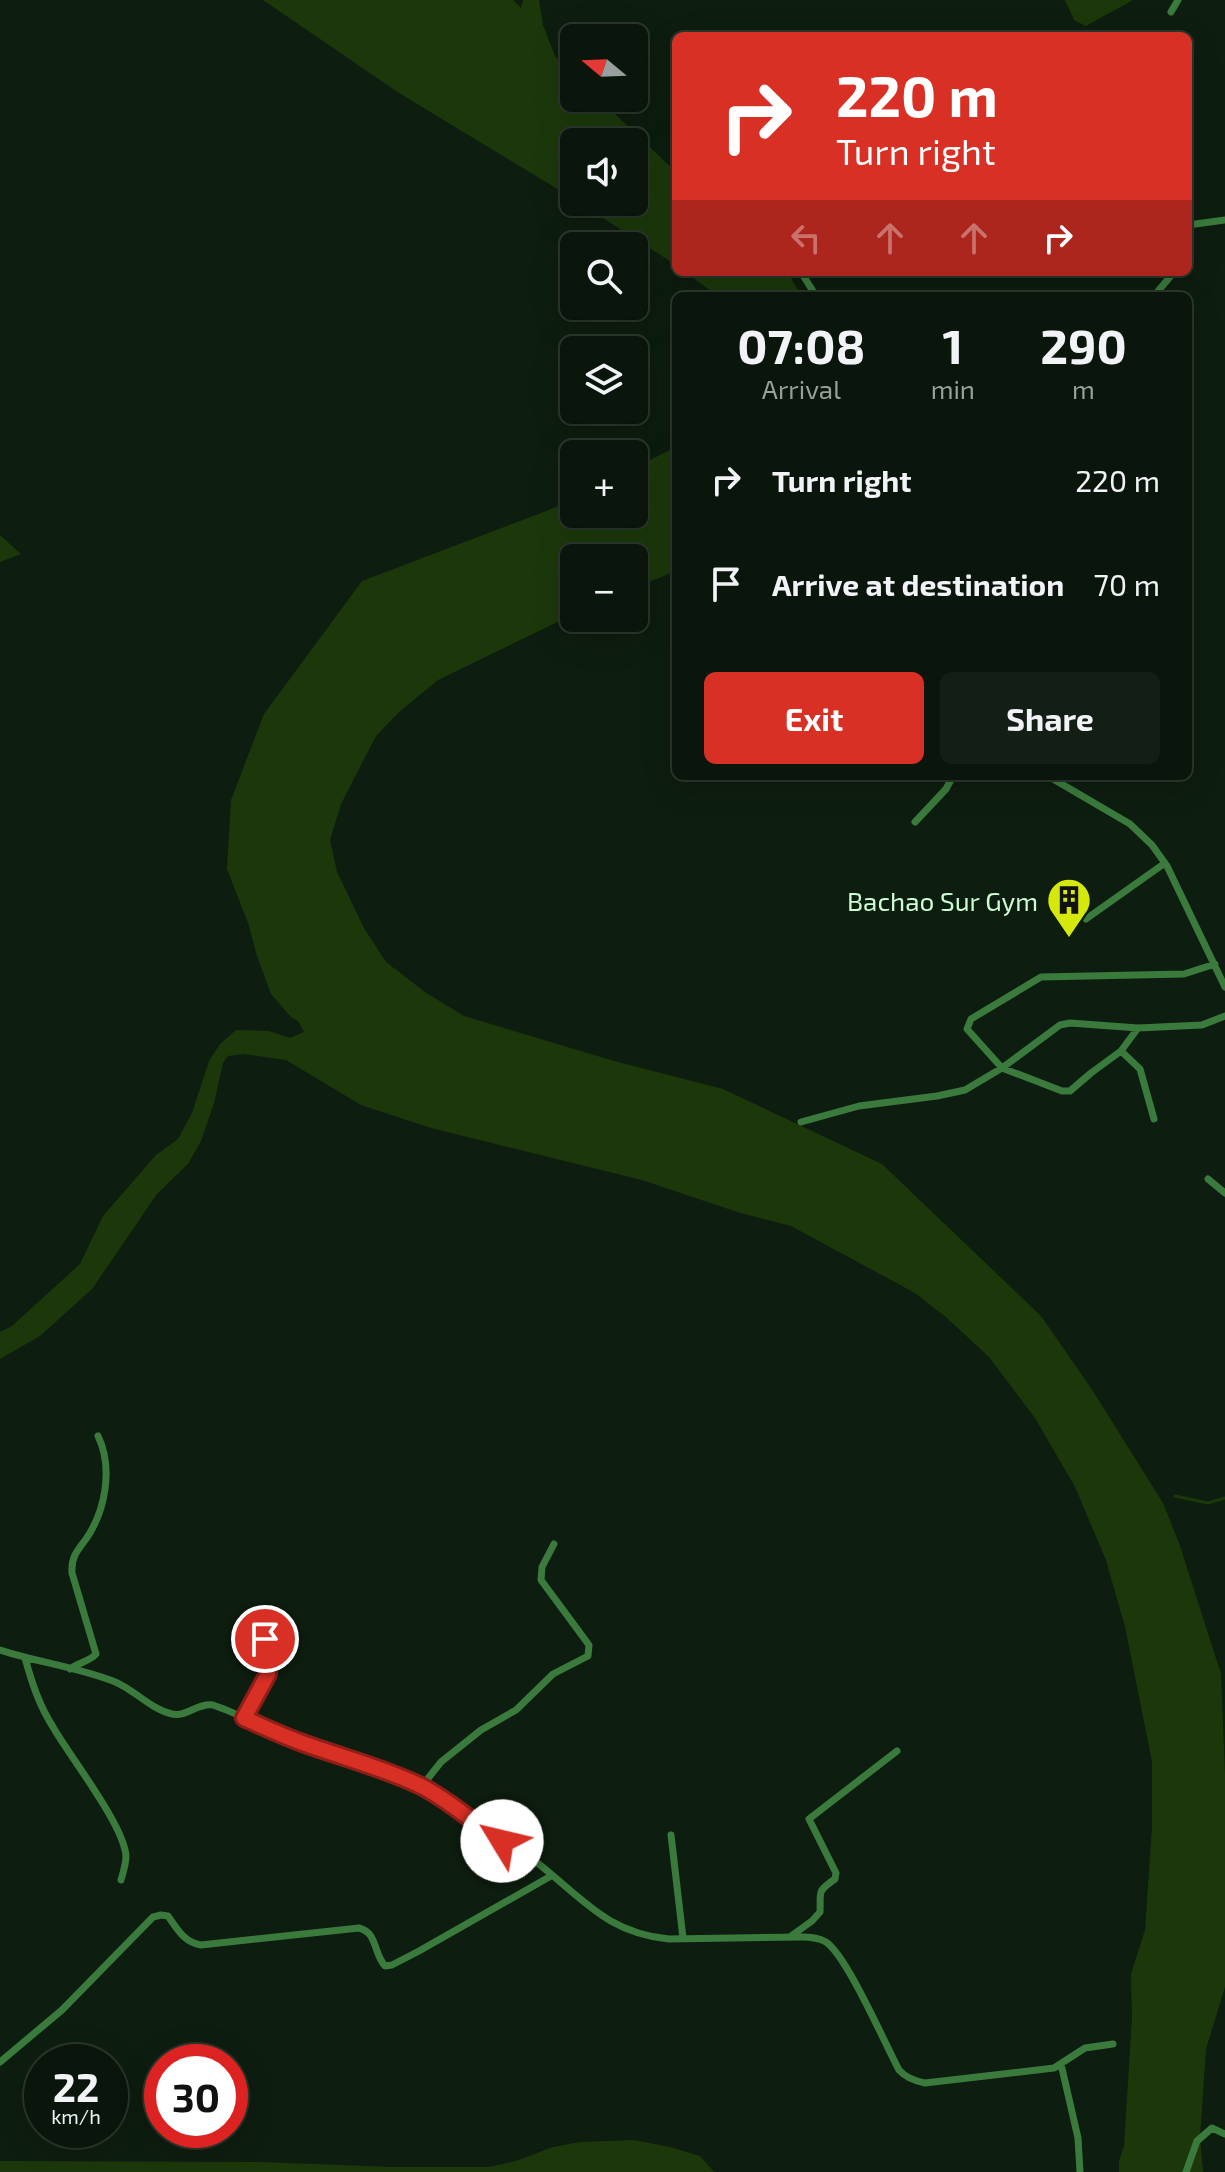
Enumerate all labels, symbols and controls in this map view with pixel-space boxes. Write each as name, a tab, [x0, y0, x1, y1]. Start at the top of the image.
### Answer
north arrow	[560, 24, 648, 112]
map controls	[560, 24, 648, 632]
text: 220 m	[836, 61, 998, 128]
icon: right	[704, 64, 808, 168]
button: sound	[560, 128, 648, 216]
text: Turn right	[836, 129, 996, 172]
icon: left	[784, 216, 828, 260]
icon: ahead	[868, 216, 912, 260]
icon: ahead	[952, 216, 996, 260]
icon: right	[1036, 216, 1080, 260]
button: search	[560, 232, 648, 320]
text: 07:08	[737, 316, 865, 374]
text: 1	[942, 316, 963, 374]
text: 290	[1040, 316, 1127, 374]
button: layers	[560, 336, 648, 424]
text: Arrival	[762, 373, 841, 404]
text: min	[931, 373, 975, 404]
text: m	[1072, 373, 1095, 404]
button: +	[560, 440, 648, 528]
icon: right	[704, 458, 748, 502]
text: Turn right	[772, 462, 912, 498]
text: 220 m	[1075, 462, 1160, 498]
button: −	[560, 544, 648, 632]
icon: arrive	[704, 562, 748, 606]
text: Arrive at destination	[772, 566, 1064, 602]
text: 70 m	[1094, 566, 1160, 602]
button: Exit	[704, 672, 924, 764]
button: Share	[940, 672, 1160, 764]
building icon: Bachao Sur Gym	[1045, 876, 1093, 939]
place label: Bachao Sur Gym	[847, 885, 1038, 916]
pin	[231, 1605, 299, 1673]
icon: arrive	[243, 1617, 287, 1661]
position arrow	[460, 1799, 544, 1883]
speed limit sign: 30	[144, 2044, 248, 2148]
text: 22	[53, 2062, 99, 2110]
text: km/h	[51, 2104, 101, 2128]

